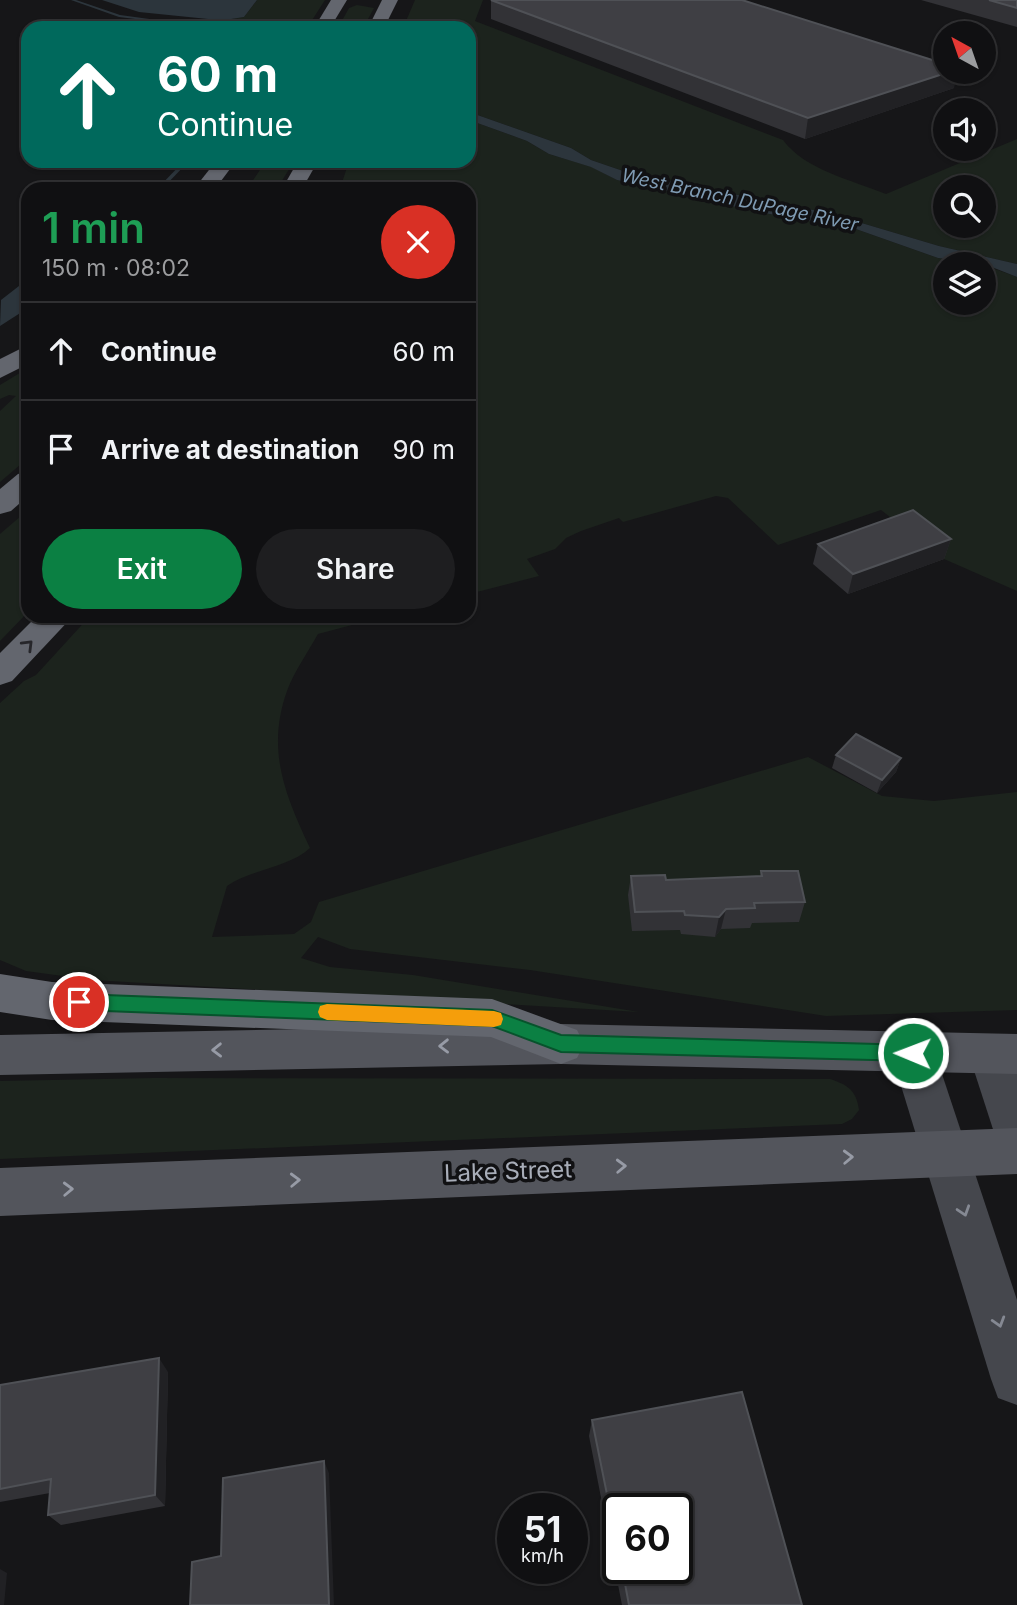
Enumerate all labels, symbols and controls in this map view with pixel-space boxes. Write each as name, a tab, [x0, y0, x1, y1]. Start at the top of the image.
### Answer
north arrow	[933, 21, 996, 84]
map controls	[933, 21, 996, 315]
text: 60 m	[157, 45, 278, 104]
icon: ahead	[42, 49, 133, 140]
button: sound	[933, 98, 996, 161]
text: Continue	[157, 105, 293, 144]
water label: West Branch DuPage River	[619, 164, 861, 237]
button: search	[933, 175, 996, 238]
text: 1 min	[42, 202, 145, 253]
button: close	[381, 205, 455, 279]
button: layers	[933, 252, 996, 315]
text: 150 m · 08:02	[42, 254, 190, 282]
icon: ahead	[42, 332, 80, 370]
text: Continue	[101, 336, 217, 367]
text: 60 m	[392, 336, 455, 367]
icon: arrive	[42, 430, 80, 468]
text: Arrive at destination	[101, 434, 360, 465]
text: 90 m	[392, 434, 455, 465]
button: Exit	[42, 529, 242, 609]
button: Share	[256, 529, 455, 609]
one-way arrow	[20, 640, 33, 653]
pin	[49, 972, 109, 1032]
icon: arrive	[60, 983, 98, 1021]
position arrow	[876, 1016, 950, 1090]
one-way arrow	[438, 1038, 449, 1054]
one-way arrow	[211, 1043, 222, 1058]
one-way arrow	[843, 1149, 854, 1164]
street label: Lake Street	[443, 1154, 573, 1188]
one-way arrow	[615, 1159, 626, 1174]
one-way arrow	[290, 1172, 301, 1187]
one-way arrow	[63, 1182, 74, 1197]
one-way arrow	[956, 1204, 970, 1217]
one-way arrow	[991, 1315, 1005, 1328]
speed limit sign: 60	[602, 1493, 693, 1584]
text: 51	[524, 1508, 561, 1550]
text: km/h	[521, 1545, 564, 1566]

